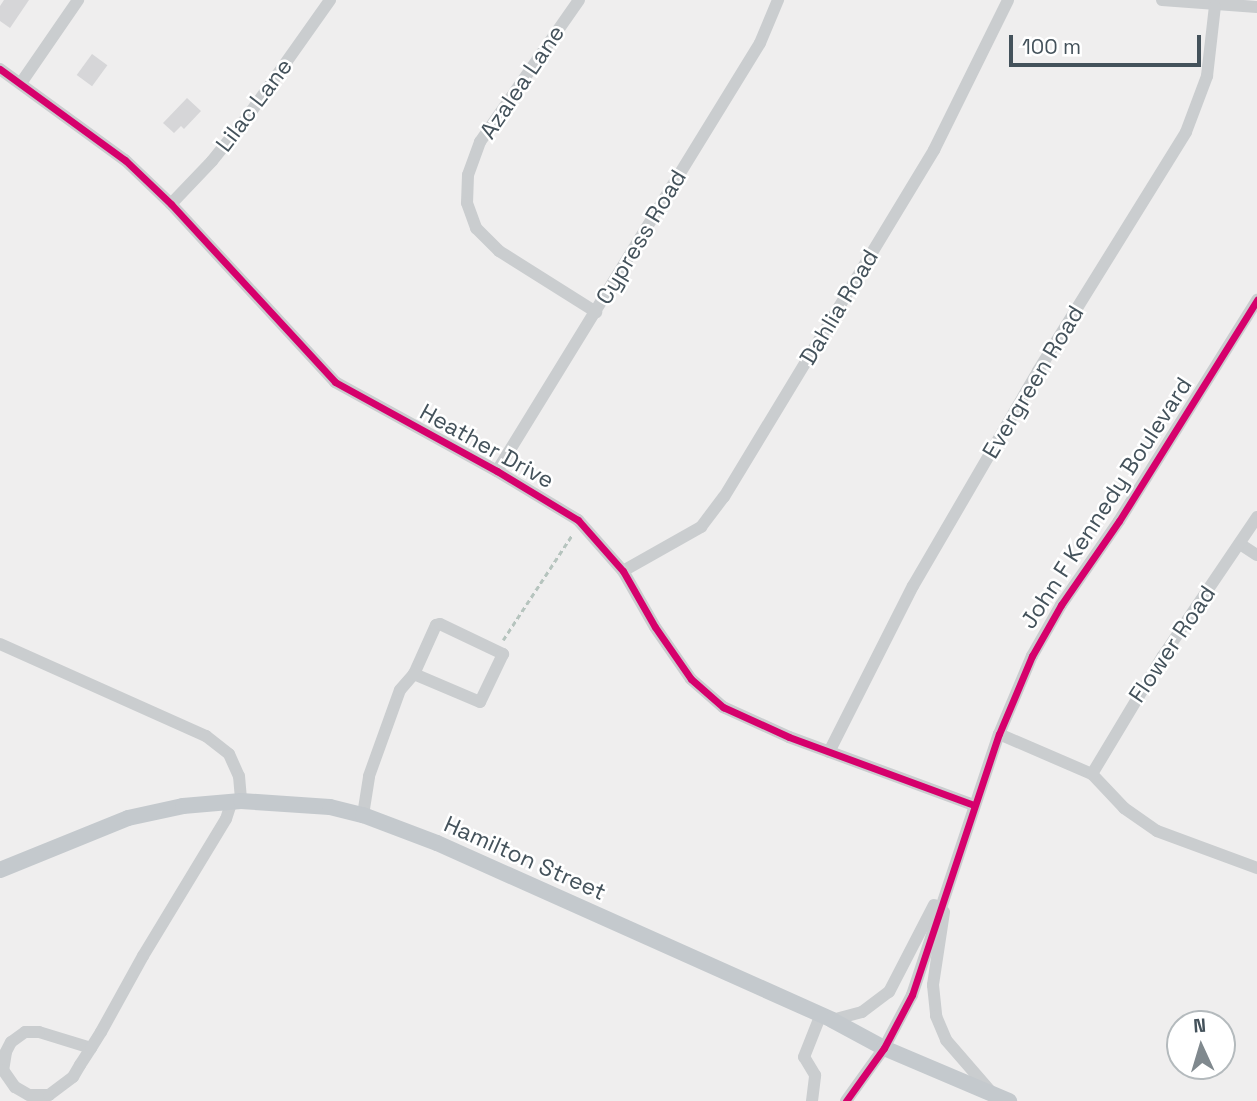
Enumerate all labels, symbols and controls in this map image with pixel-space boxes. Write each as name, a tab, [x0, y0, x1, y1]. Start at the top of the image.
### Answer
street label: Azalea Lane	[474, 20, 570, 144]
scale bar	[1012, 21, 1204, 65]
text: 100 m	[1022, 33, 1081, 60]
street label: Lilac Lane	[210, 53, 298, 157]
street label: Cypress Road	[590, 165, 692, 309]
street label: Dahlia Road	[794, 244, 884, 370]
street label: Evergreen Road	[976, 301, 1090, 463]
street label: John F Kennedy Boulevard	[1014, 372, 1198, 634]
street label: Heather Drive	[415, 398, 559, 494]
street label: Flower Road	[1123, 580, 1221, 708]
street label: Hamilton Street	[440, 810, 610, 906]
north arrow	[1166, 1010, 1236, 1080]
text: N	[1192, 1013, 1207, 1038]

